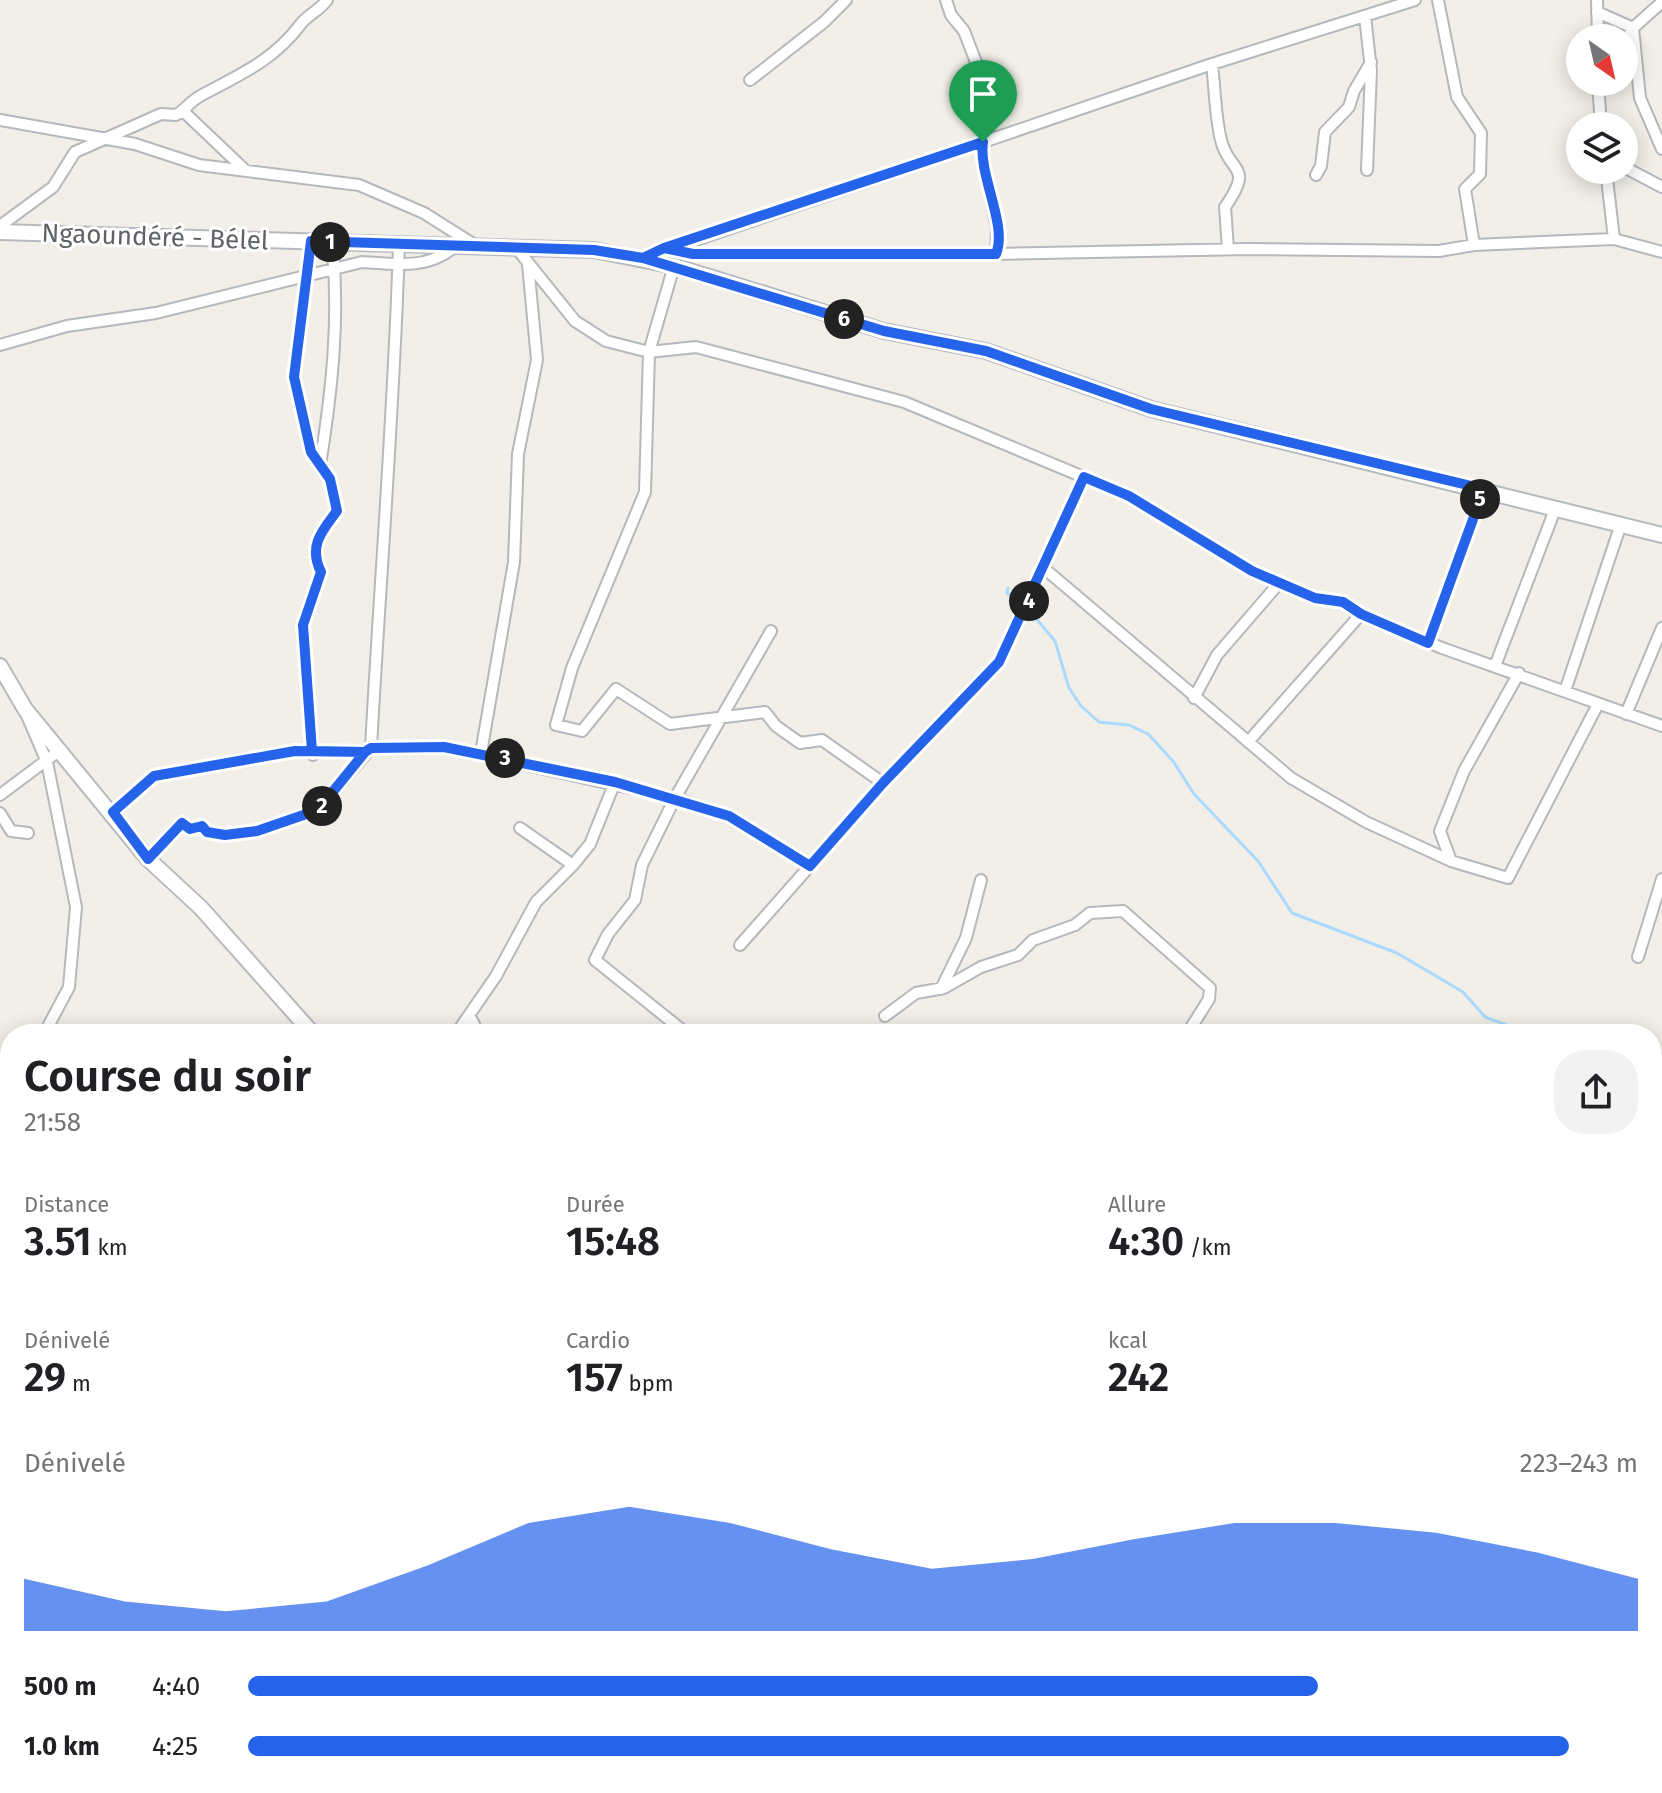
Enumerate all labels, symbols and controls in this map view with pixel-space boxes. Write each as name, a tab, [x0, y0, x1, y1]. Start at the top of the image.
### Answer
north arrow	[1566, 24, 1638, 96]
map controls	[1566, 24, 1638, 184]
pin	[949, 60, 1017, 142]
icon: arrive	[961, 72, 1005, 116]
button: layers	[1566, 112, 1638, 184]
street label: Ngaoundéré - Bélel	[41, 218, 269, 256]
pin: 1	[310, 222, 350, 262]
text: 1	[325, 228, 335, 255]
pin: 6	[824, 299, 864, 339]
text: 6	[838, 305, 850, 332]
pin: 5	[1460, 479, 1500, 519]
text: 5	[1474, 485, 1486, 512]
pin: 4	[1009, 581, 1049, 621]
text: 4	[1023, 587, 1035, 614]
pin: 3	[485, 738, 525, 778]
text: 3	[499, 744, 511, 771]
pin: 2	[302, 786, 342, 826]
text: 2	[316, 792, 328, 819]
text: Course du soir	[24, 1050, 311, 1103]
button: share	[1554, 1050, 1638, 1134]
text: 21:58	[24, 1107, 81, 1138]
text: Distance	[24, 1191, 109, 1218]
text: Durée	[566, 1191, 625, 1218]
text: Allure	[1108, 1191, 1166, 1218]
text: 3.51	[24, 1218, 92, 1266]
text: 15:48	[566, 1218, 660, 1266]
text: 4:30	[1108, 1218, 1184, 1266]
text: km	[92, 1234, 128, 1261]
text: /km	[1184, 1234, 1232, 1261]
text: Dénivelé	[24, 1327, 110, 1354]
text: Cardio	[566, 1327, 630, 1354]
text: kcal	[1108, 1327, 1148, 1354]
text: 29	[24, 1354, 66, 1402]
text: 157	[566, 1354, 623, 1402]
text: 242	[1108, 1354, 1169, 1402]
text: m	[66, 1370, 91, 1397]
text: bpm	[623, 1370, 674, 1397]
text: Dénivelé	[24, 1448, 126, 1479]
text: 223–243 m	[1520, 1448, 1638, 1479]
text: 500 m	[24, 1671, 97, 1702]
text: 4:40	[152, 1671, 200, 1702]
text: 1.0 km	[24, 1731, 100, 1762]
text: 4:25	[152, 1731, 198, 1762]

